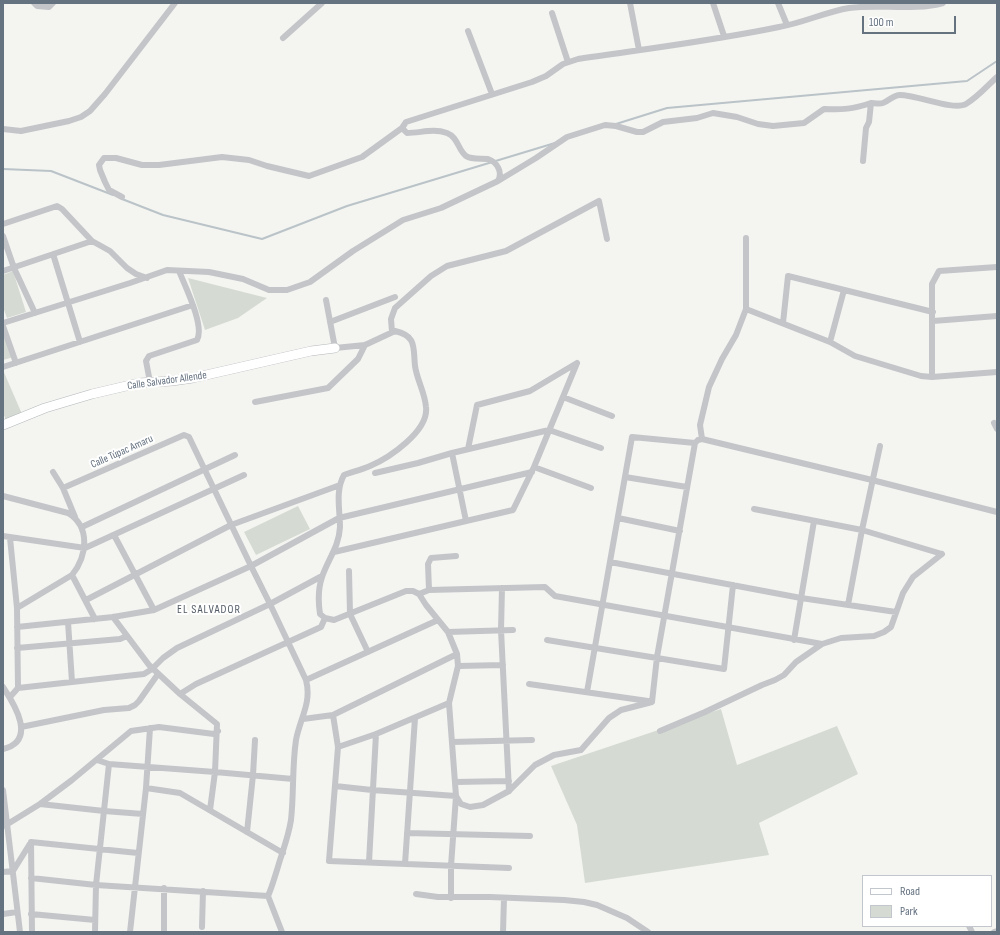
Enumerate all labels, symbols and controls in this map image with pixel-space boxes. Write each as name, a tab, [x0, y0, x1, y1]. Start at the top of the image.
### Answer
scale bar	[864, 8, 958, 34]
text: 100 m	[869, 15, 894, 30]
street label: Calle Salvador Allende	[126, 369, 208, 393]
street label: Calle Túpac Amaru	[89, 432, 155, 472]
district label: EL SALVADOR	[177, 603, 241, 617]
legend	[862, 875, 992, 927]
text: Road	[900, 884, 920, 899]
text: Park	[900, 904, 918, 919]

